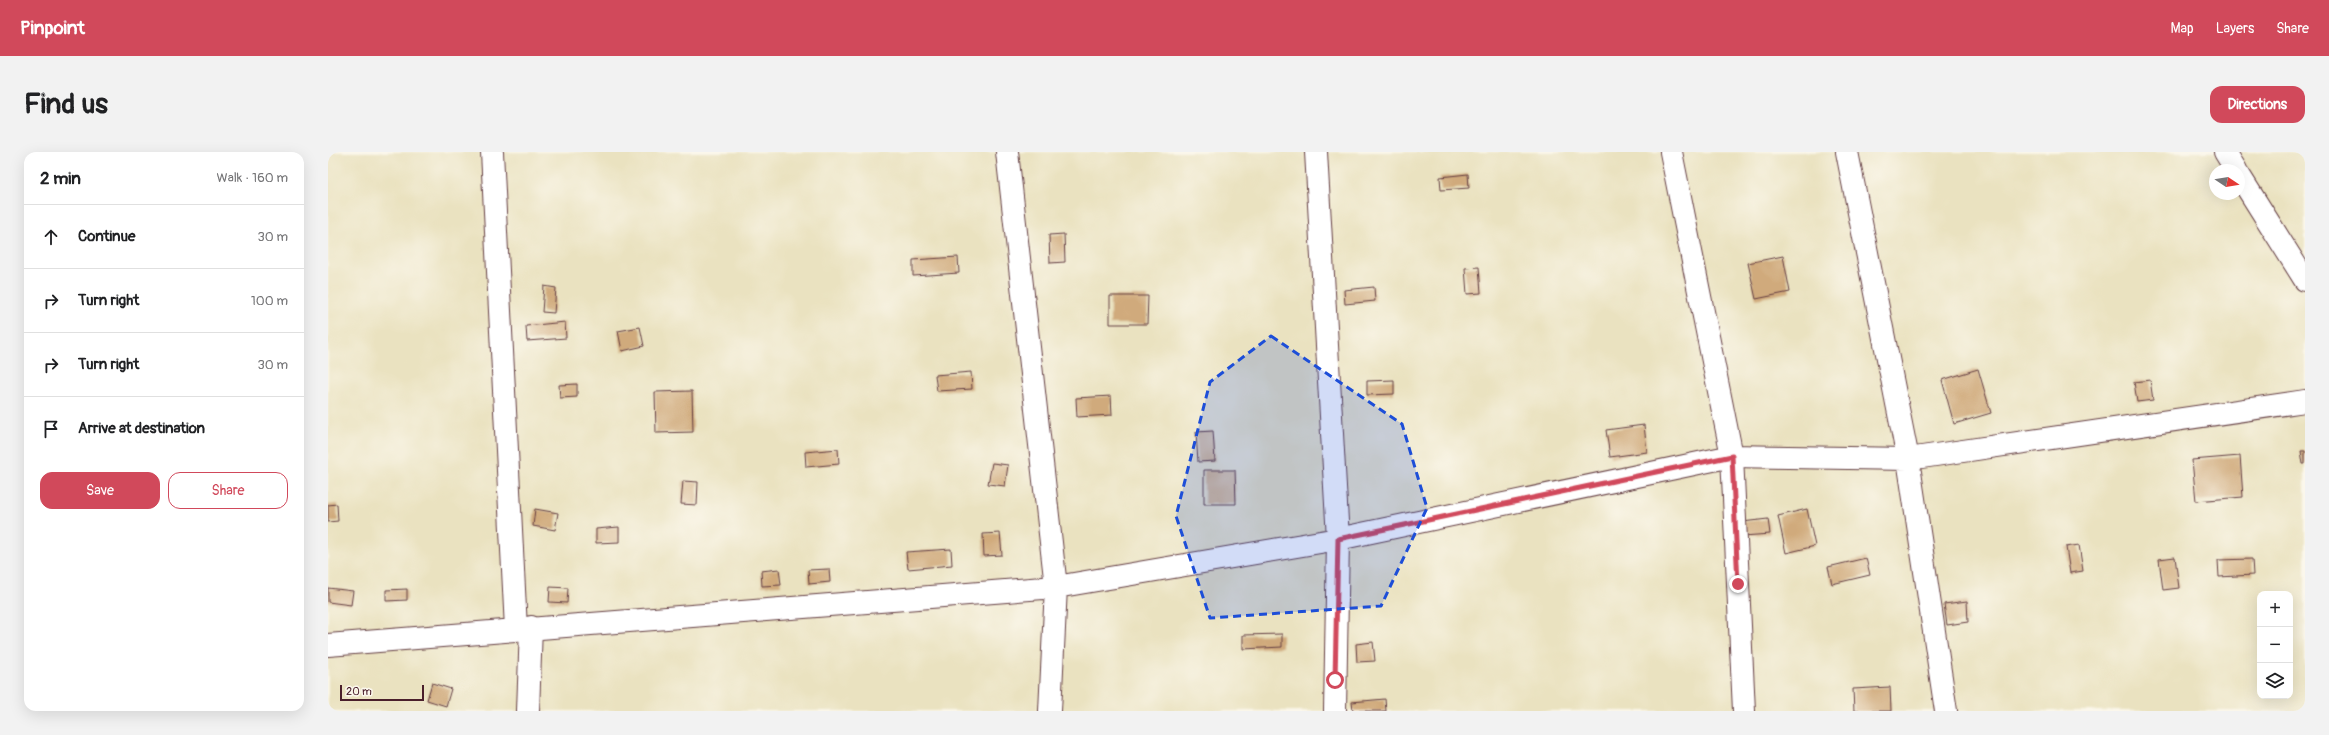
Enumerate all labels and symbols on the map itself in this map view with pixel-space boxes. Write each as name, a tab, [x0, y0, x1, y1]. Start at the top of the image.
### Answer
north arrow	[2209, 164, 2245, 200]
route end	[1729, 575, 1747, 593]
route start	[1326, 671, 1344, 689]
scale bar	[340, 683, 424, 702]

